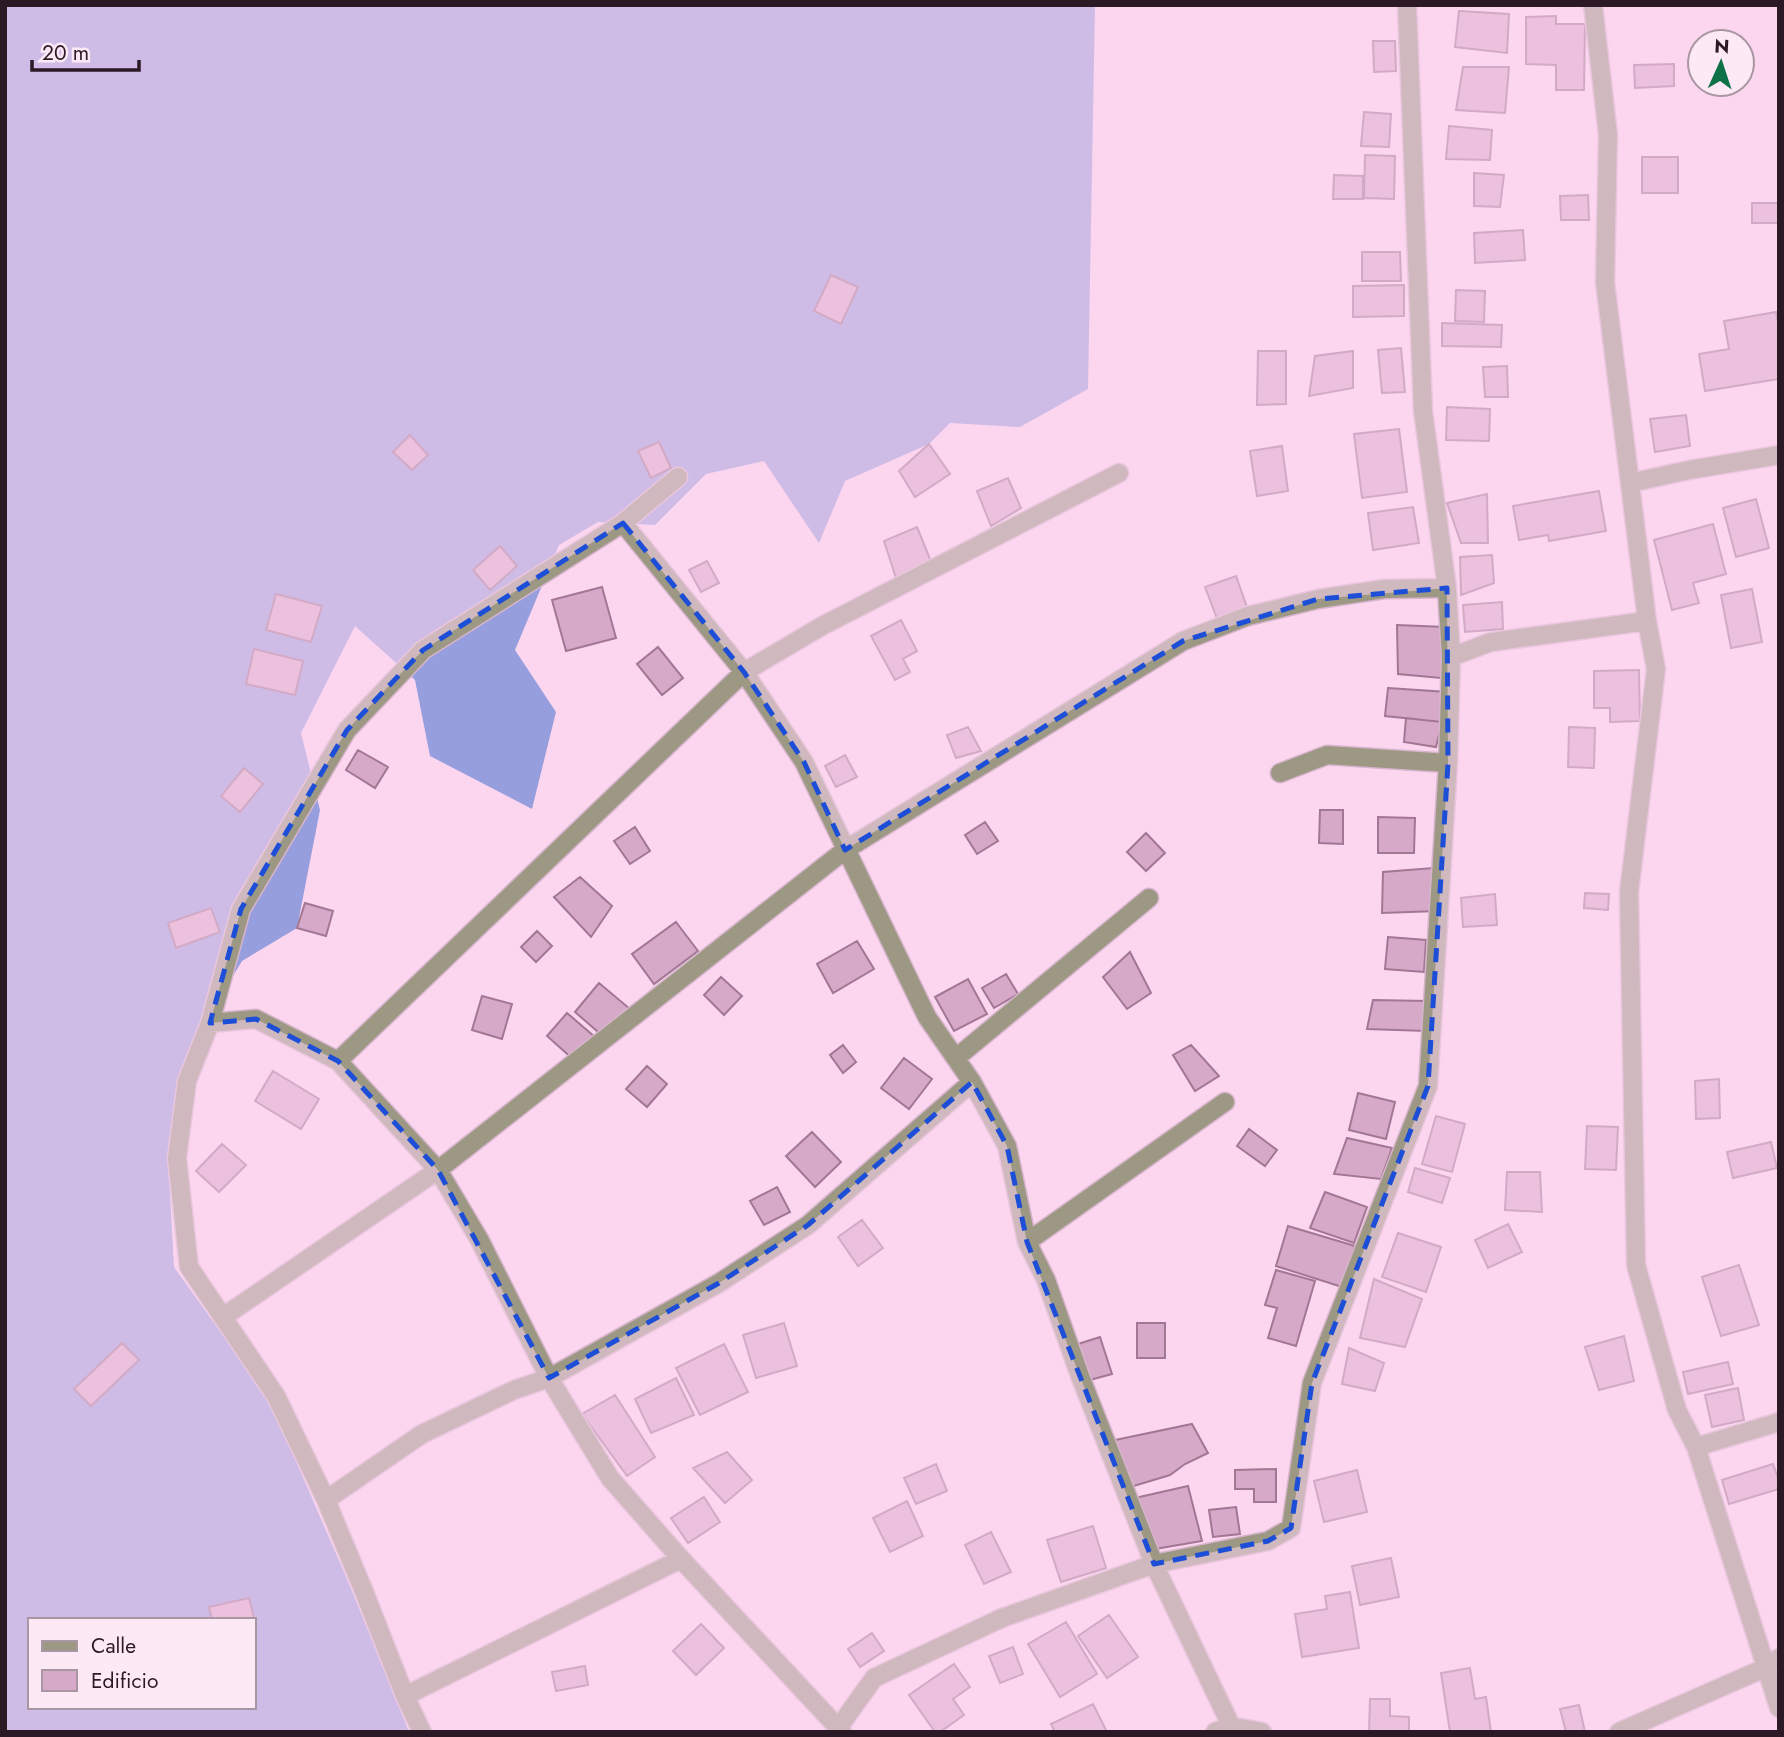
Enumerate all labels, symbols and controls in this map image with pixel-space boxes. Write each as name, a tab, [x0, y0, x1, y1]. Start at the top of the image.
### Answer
scale bar	[32, 28, 138, 72]
north arrow	[1686, 28, 1756, 98]
text: N	[1714, 33, 1730, 60]
text: 20 m	[42, 38, 89, 68]
legend	[28, 1618, 256, 1709]
text: Calle	[91, 1631, 136, 1661]
text: Edificio	[91, 1666, 158, 1696]

